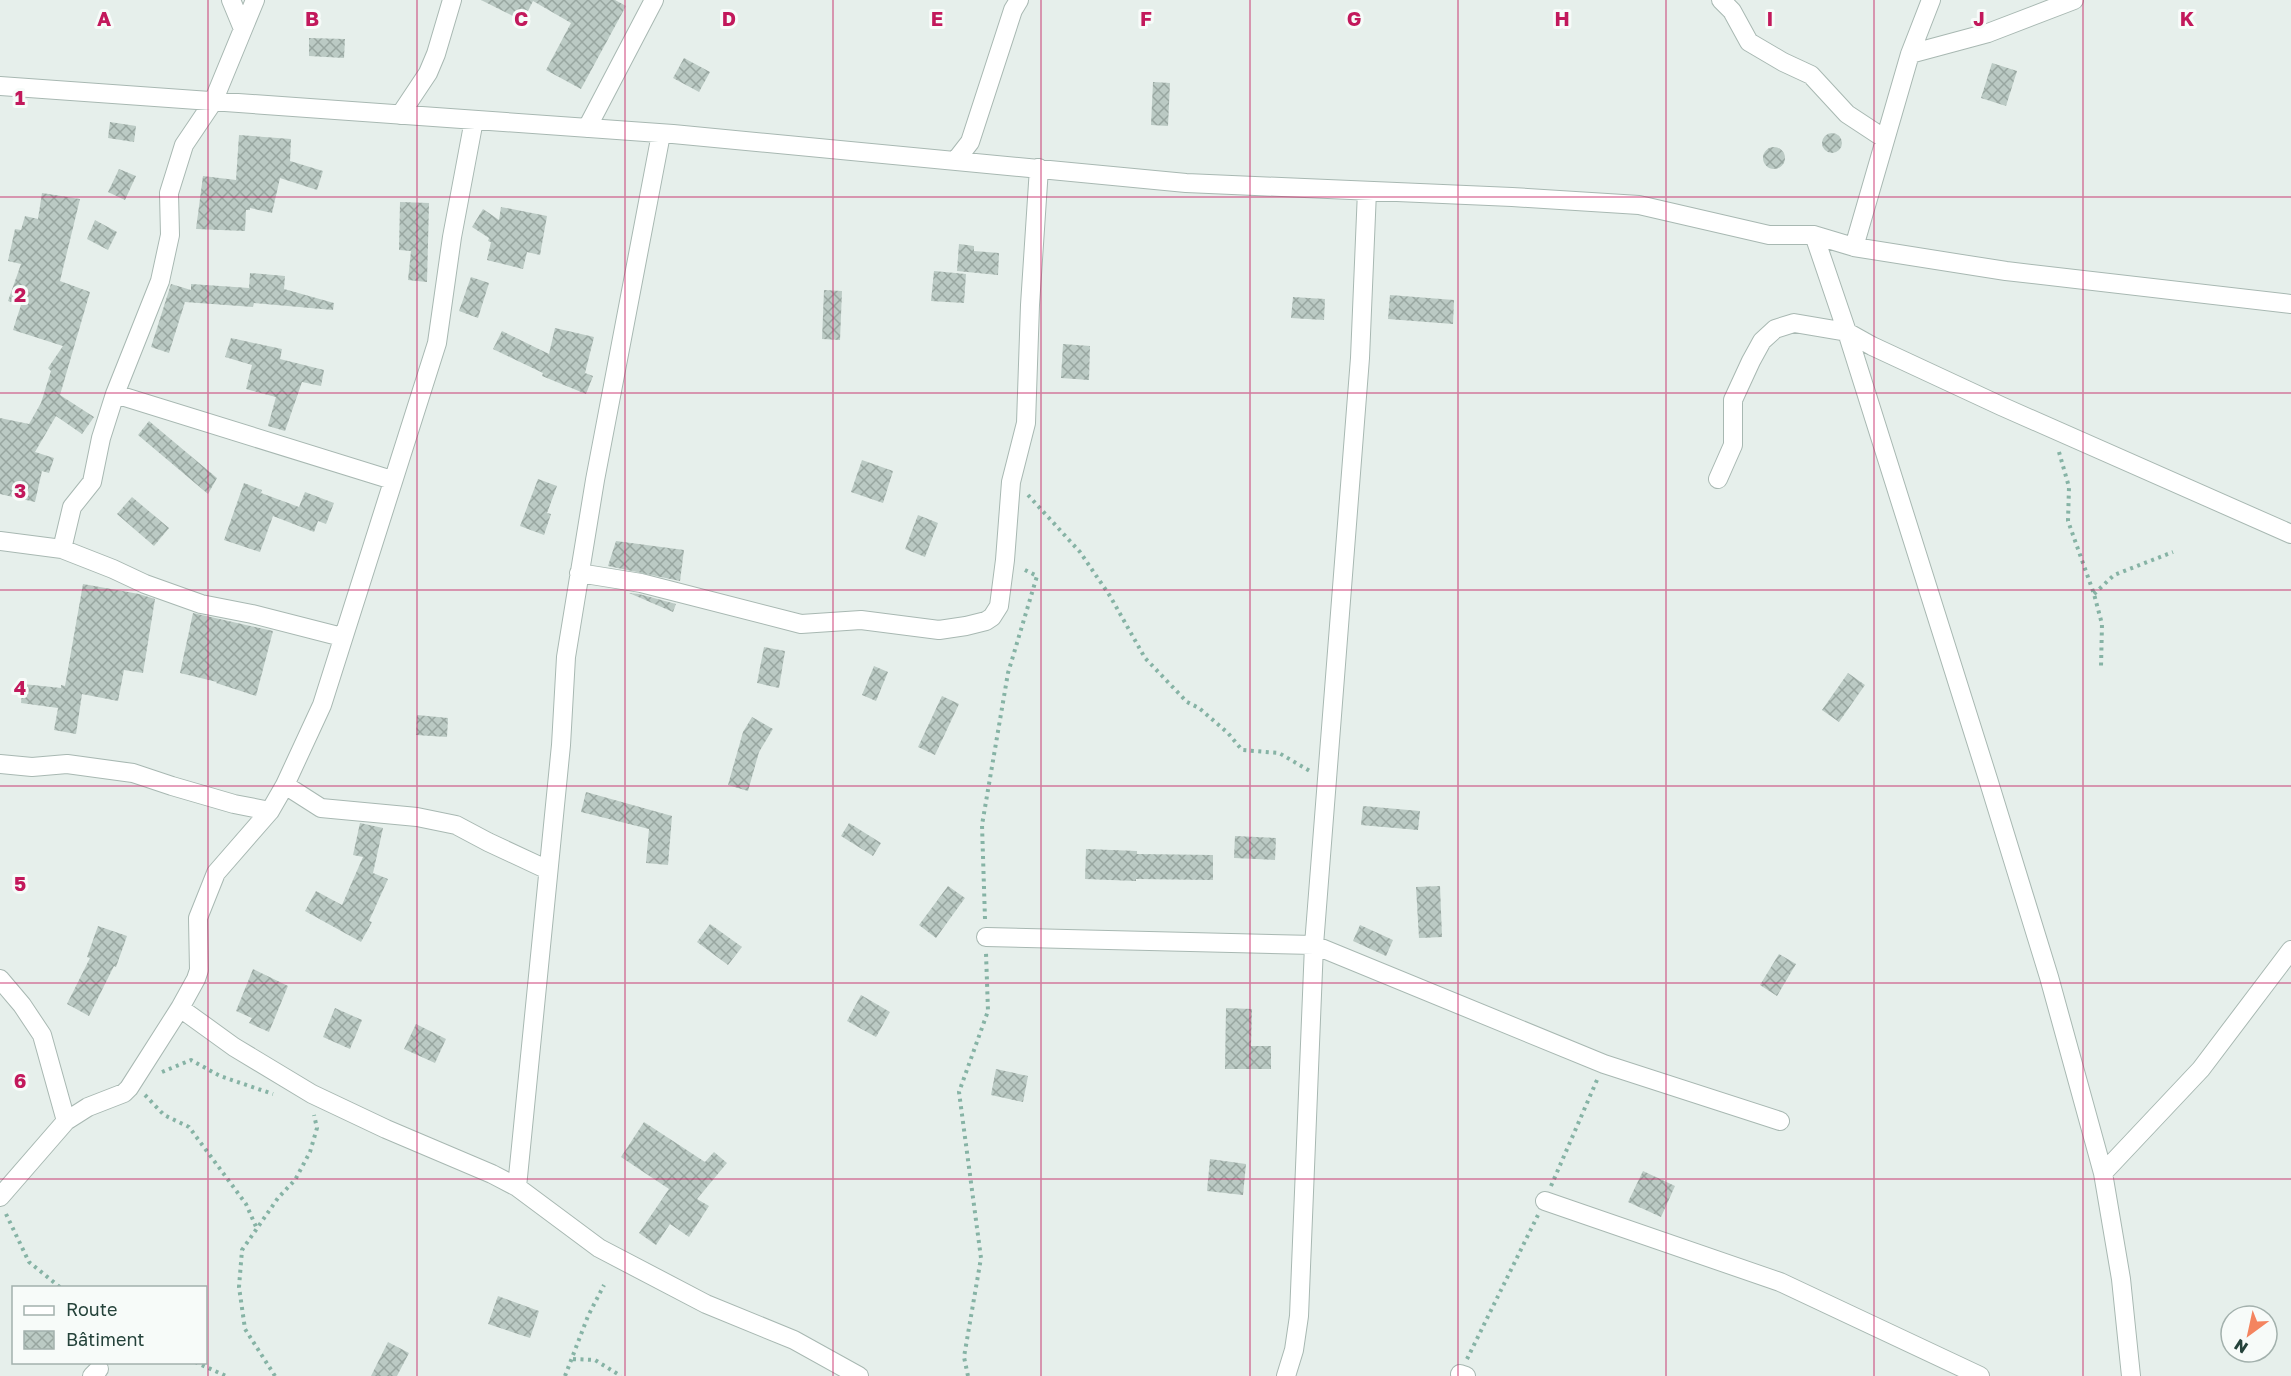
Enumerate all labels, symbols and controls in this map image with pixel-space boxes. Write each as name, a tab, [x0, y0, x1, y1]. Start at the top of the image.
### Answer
text: A	[97, 6, 111, 30]
text: B	[305, 6, 319, 30]
text: C	[514, 6, 528, 30]
text: D	[722, 6, 736, 30]
text: E	[931, 6, 943, 30]
text: F	[1140, 6, 1152, 30]
text: G	[1347, 6, 1361, 30]
text: H	[1554, 6, 1570, 30]
text: I	[1767, 6, 1773, 30]
text: J	[1973, 6, 1985, 30]
text: K	[2180, 6, 2195, 30]
text: 1	[15, 85, 25, 109]
text: 2	[14, 282, 26, 306]
text: 3	[14, 478, 26, 502]
text: 4	[14, 675, 26, 699]
text: 5	[14, 871, 26, 895]
text: 6	[14, 1068, 26, 1092]
legend	[12, 1286, 207, 1364]
text: Route	[66, 1298, 117, 1320]
north arrow	[2219, 1304, 2279, 1364]
text: Bâtiment	[66, 1328, 145, 1350]
text: N	[2230, 1335, 2251, 1358]

